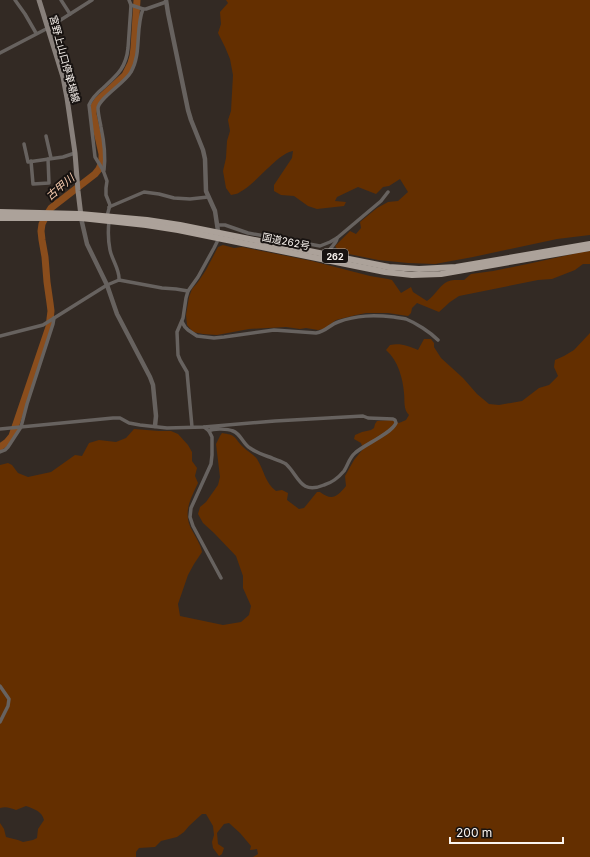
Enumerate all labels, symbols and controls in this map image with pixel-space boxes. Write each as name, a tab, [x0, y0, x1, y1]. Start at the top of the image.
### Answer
street label: 宮野上山口停車場線	[48, 14, 82, 104]
water label: 古甲川	[43, 170, 78, 203]
street label: 国道262号	[261, 230, 311, 252]
road number: 262	[322, 249, 348, 263]
scale bar	[450, 819, 563, 845]
text: 200 m	[456, 825, 492, 840]

